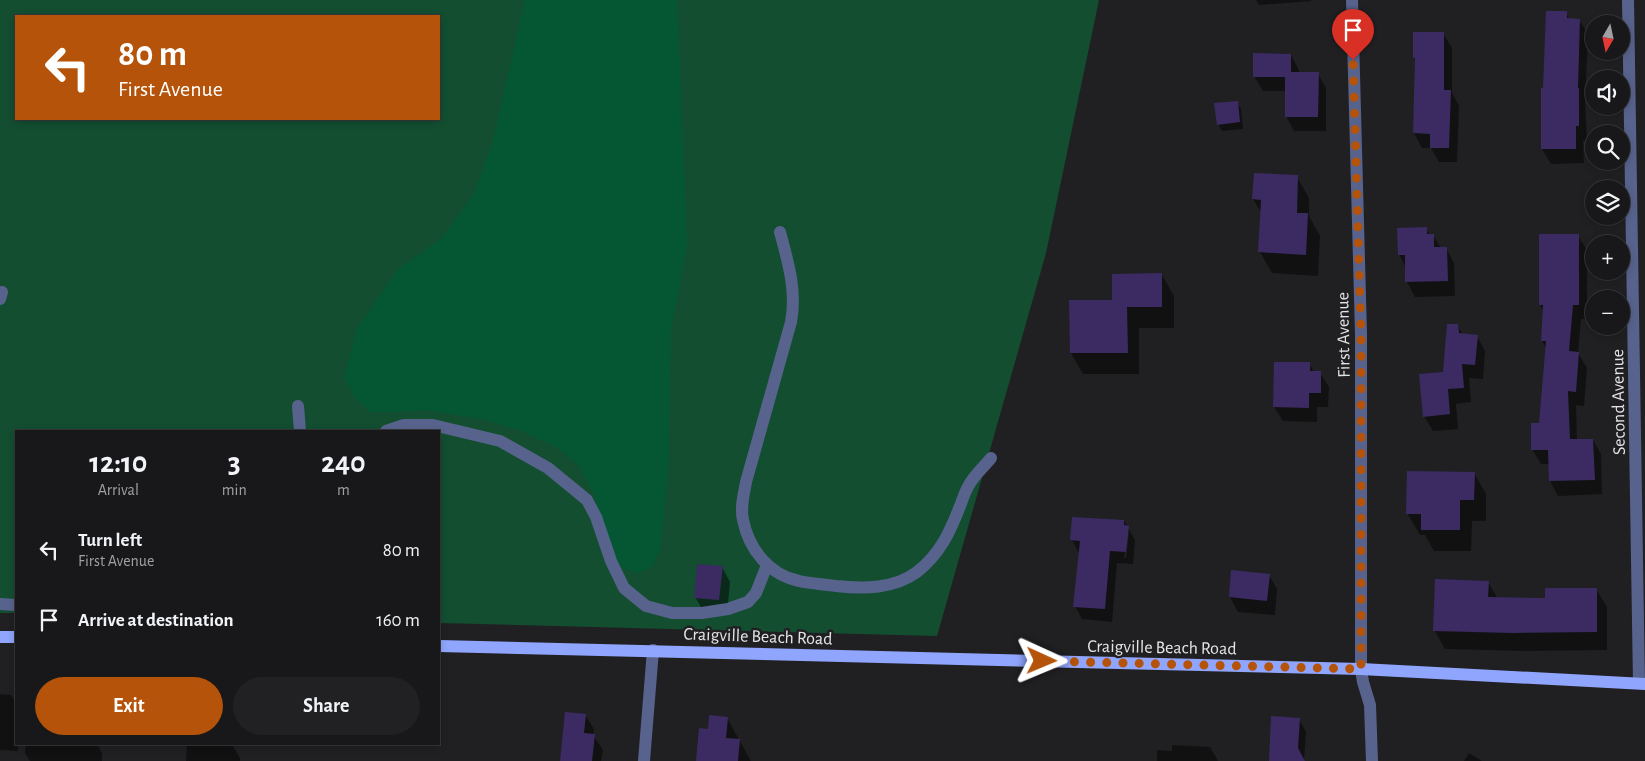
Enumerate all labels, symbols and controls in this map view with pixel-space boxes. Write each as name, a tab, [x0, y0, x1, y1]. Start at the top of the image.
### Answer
pin	[1332, 9, 1374, 60]
north arrow	[1585, 15, 1630, 60]
map controls	[1585, 15, 1630, 335]
icon: arrive	[1339, 16, 1367, 44]
icon: left	[35, 35, 100, 100]
text: 80 m	[118, 37, 187, 72]
button: sound	[1585, 70, 1630, 115]
text: First Avenue	[118, 78, 223, 100]
button: search	[1585, 125, 1630, 170]
button: layers	[1585, 180, 1630, 225]
button: +	[1585, 235, 1630, 280]
button: −	[1585, 290, 1630, 335]
street label: First Avenue	[1334, 292, 1354, 378]
street label: Second Avenue	[1609, 349, 1629, 455]
text: 12:10	[89, 448, 147, 478]
text: 3	[228, 448, 241, 478]
text: 240	[321, 448, 366, 478]
text: Arrival	[98, 482, 139, 498]
text: min	[222, 482, 247, 498]
text: m	[337, 482, 350, 498]
text: Turn left	[78, 531, 142, 550]
icon: left	[35, 536, 63, 564]
text: 80 m	[383, 541, 420, 560]
text: First Avenue	[78, 553, 154, 569]
icon: arrive	[35, 606, 63, 634]
text: Arrive at destination	[78, 611, 234, 630]
text: 160 m	[376, 611, 420, 630]
street label: Craigville Beach Road	[683, 625, 833, 649]
position arrow	[1015, 634, 1067, 686]
street label: Craigville Beach Road	[1087, 638, 1237, 658]
button: Exit	[35, 677, 223, 735]
button: Share	[233, 677, 420, 735]

